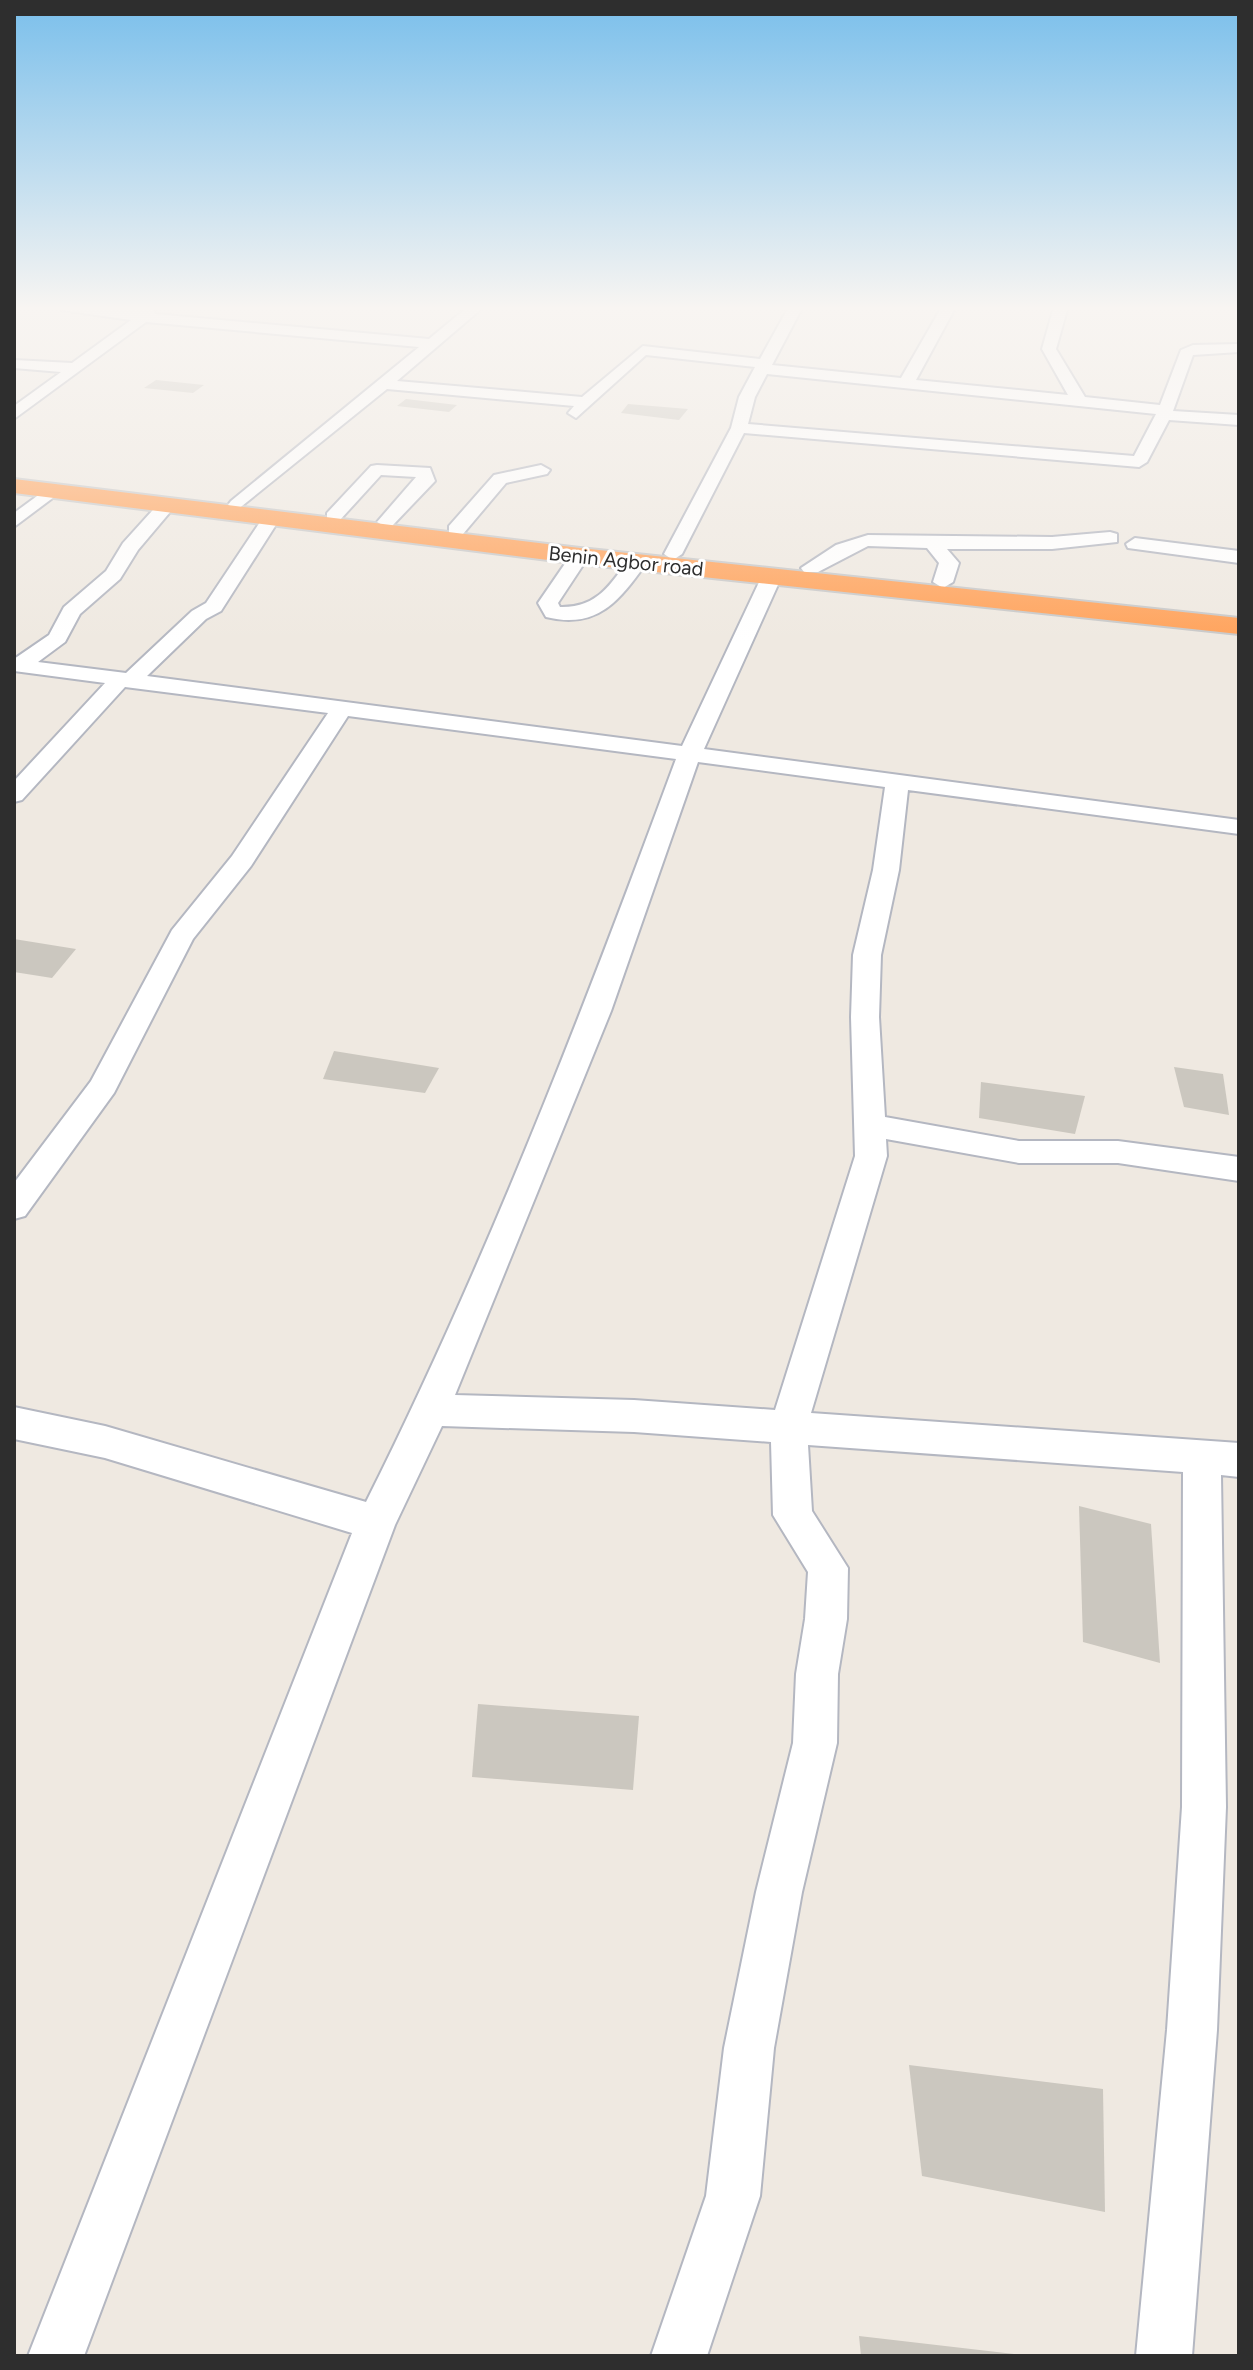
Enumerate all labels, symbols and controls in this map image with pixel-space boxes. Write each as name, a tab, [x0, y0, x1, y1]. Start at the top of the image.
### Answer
street label: Benin Agbor road	[547, 541, 705, 581]

